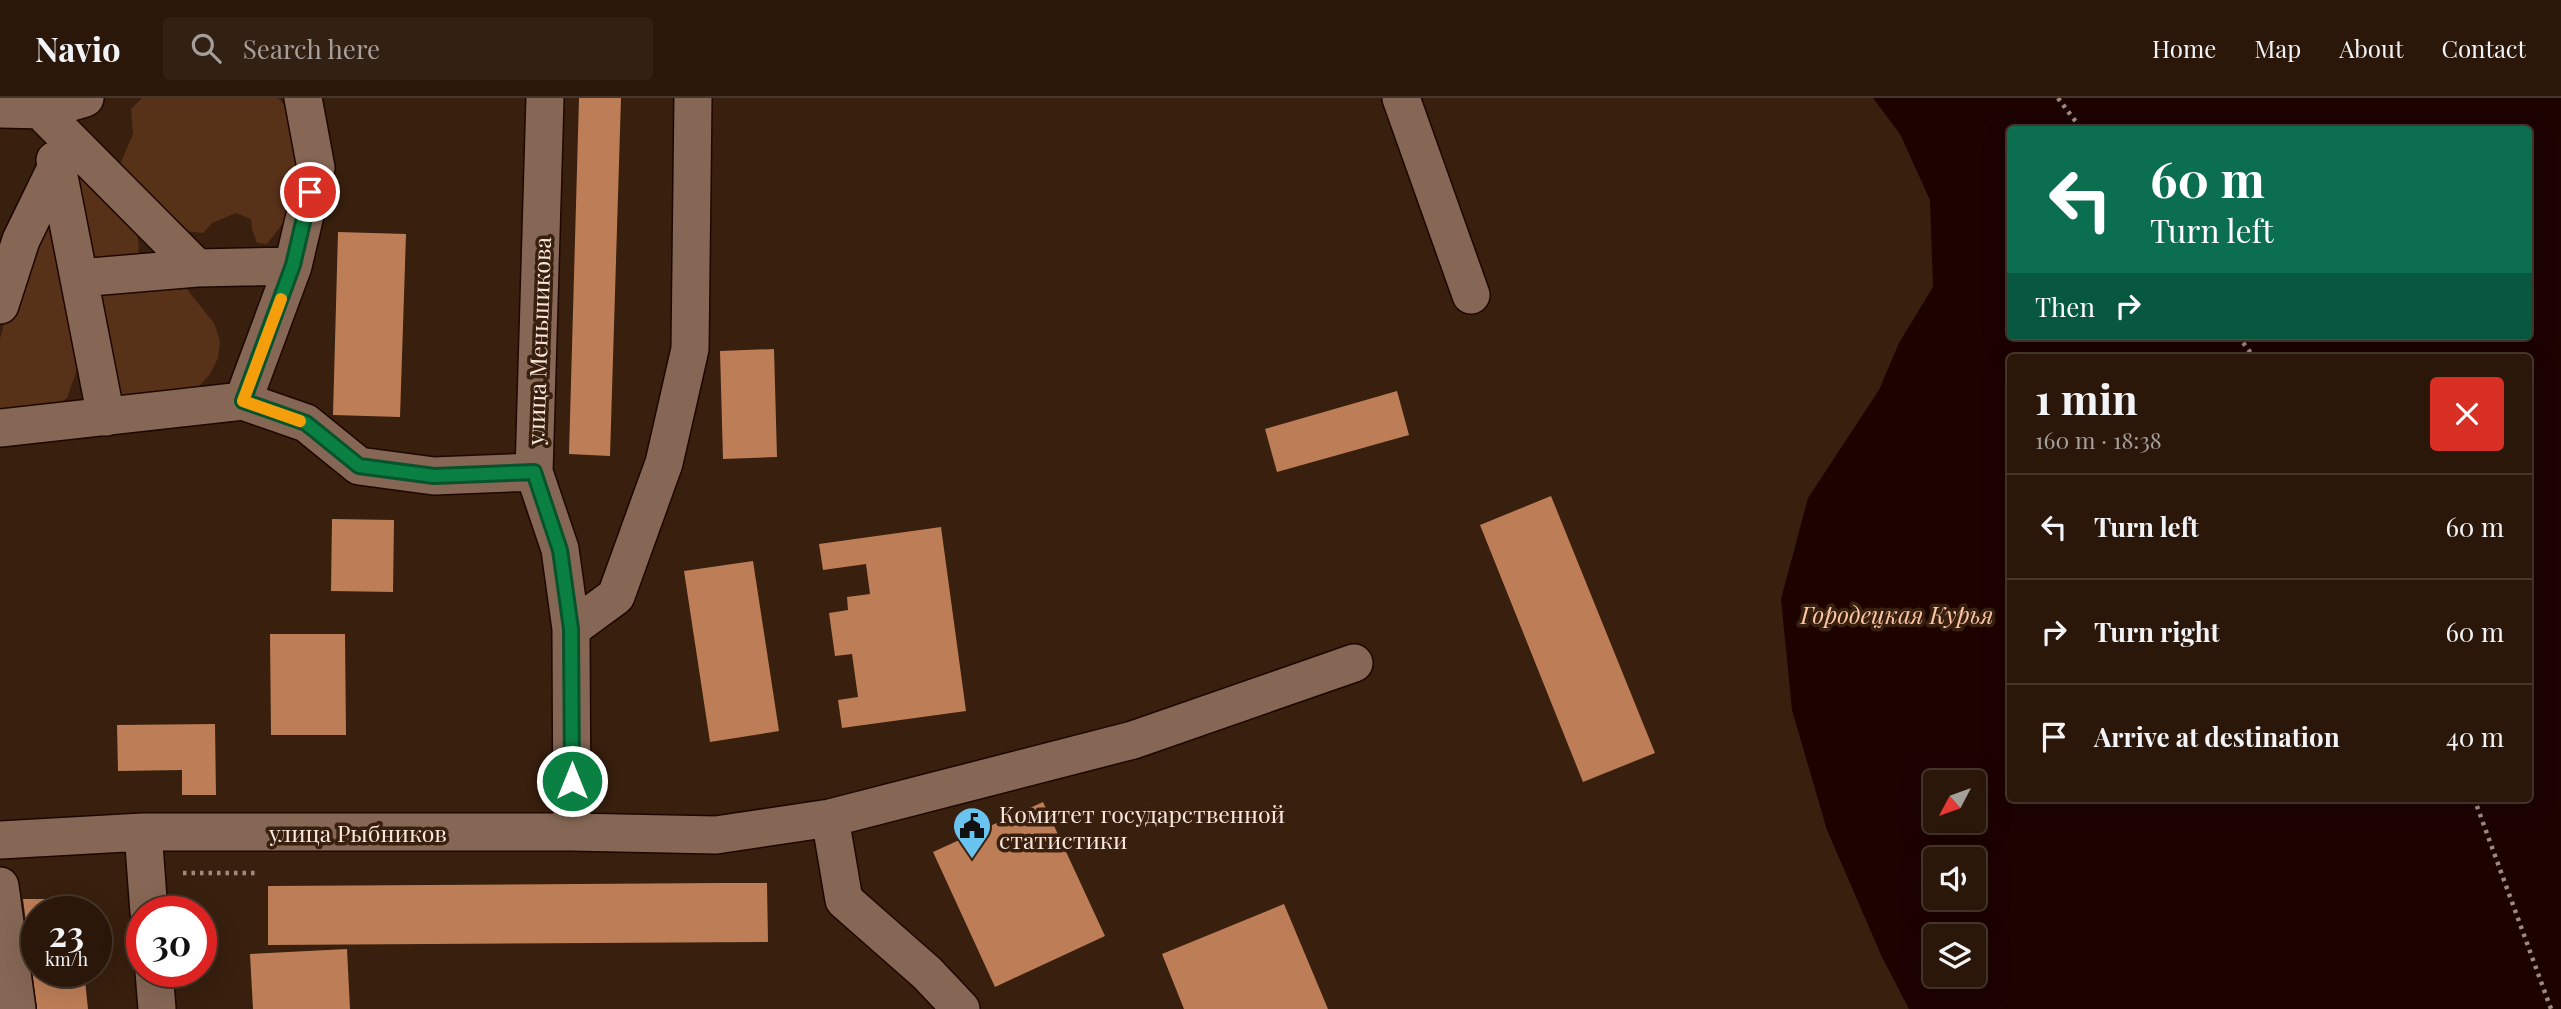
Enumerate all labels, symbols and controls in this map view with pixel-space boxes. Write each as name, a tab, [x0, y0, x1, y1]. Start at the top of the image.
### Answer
search box	[163, 17, 653, 80]
text: Navio	[35, 26, 121, 70]
icon: search	[187, 29, 225, 67]
text: Search here	[243, 31, 380, 66]
text: Home	[2152, 32, 2216, 64]
text: Map	[2254, 32, 2301, 64]
text: About	[2339, 32, 2403, 64]
text: Contact	[2441, 32, 2526, 64]
text: 60 m	[2150, 145, 2265, 210]
icon: left	[2035, 154, 2126, 245]
pin	[280, 162, 340, 222]
icon: arrive	[291, 173, 329, 211]
text: Turn left	[2150, 208, 2274, 251]
street label: улица Меньшикова	[519, 236, 557, 447]
icon: right	[2109, 287, 2147, 325]
text: Then	[2035, 289, 2095, 324]
text: 1 min	[2035, 370, 2138, 426]
button: close	[2430, 377, 2504, 451]
text: 160 m · 18:38	[2035, 424, 2162, 455]
icon: left	[2035, 508, 2073, 546]
text: Turn left	[2094, 509, 2199, 544]
text: 60 m	[2445, 509, 2504, 544]
water label: Городецкая Курья	[1799, 598, 1994, 630]
icon: right	[2035, 613, 2073, 651]
text: Turn right	[2094, 614, 2220, 649]
text: 60 m	[2445, 614, 2504, 649]
icon: arrive	[2035, 718, 2073, 756]
text: Arrive at destination	[2094, 719, 2340, 754]
text: 40 m	[2446, 719, 2504, 754]
position arrow	[535, 744, 609, 818]
north arrow	[1923, 770, 1986, 833]
map controls	[1923, 770, 1986, 987]
place label: Комитет государственной статистики	[999, 798, 1285, 855]
public building icon: Комитет государственной статистики	[951, 805, 993, 860]
street label: улица Рыбников	[268, 817, 447, 848]
button: sound	[1923, 847, 1986, 910]
speed limit sign: 30	[126, 896, 217, 987]
text: 23	[49, 909, 84, 956]
button: layers	[1923, 924, 1986, 987]
text: km/h	[45, 947, 88, 971]

